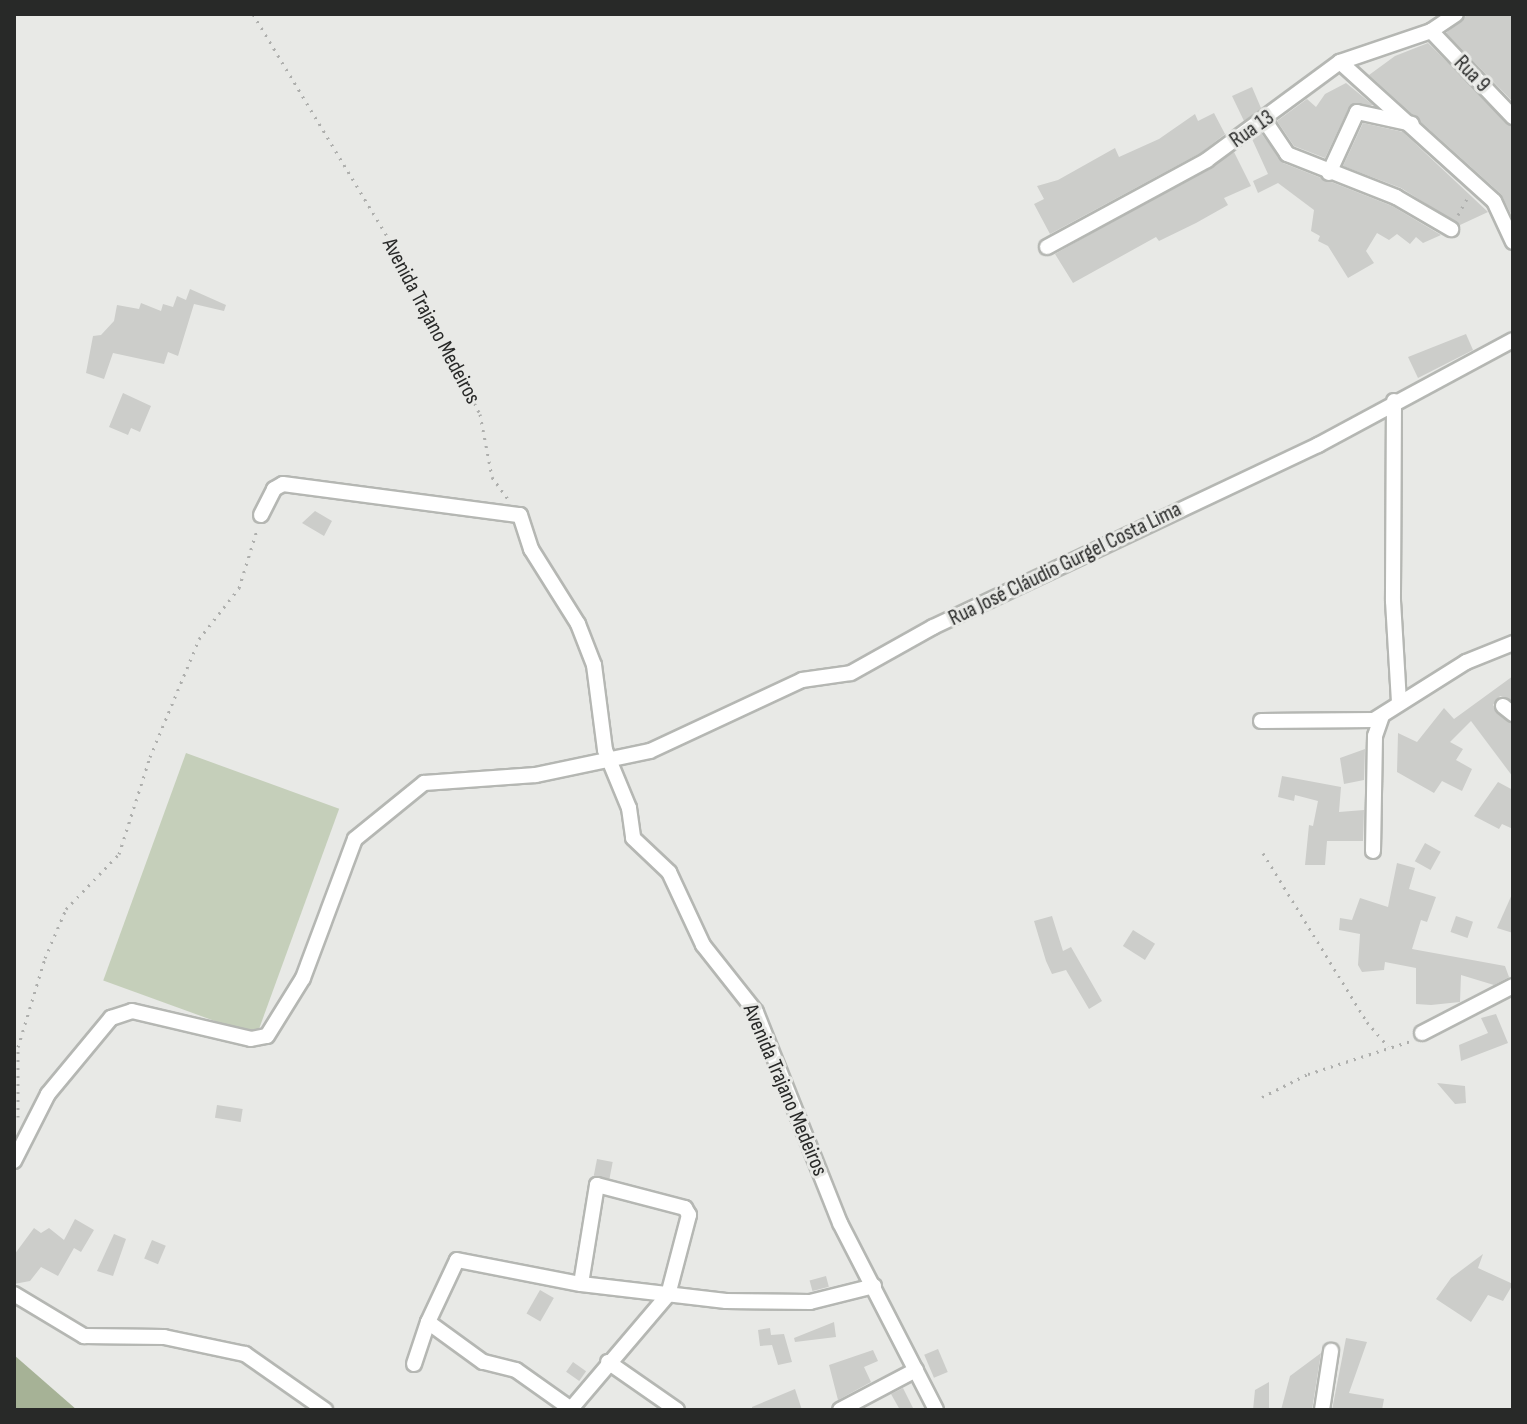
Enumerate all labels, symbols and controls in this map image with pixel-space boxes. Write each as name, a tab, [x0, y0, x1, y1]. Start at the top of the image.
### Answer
street label: Rua 9	[1448, 50, 1496, 98]
street label: Rua 13	[1225, 104, 1279, 154]
street label: Avenida Trajano Medeiros	[376, 233, 486, 409]
street label: Rua José Cláudio Gurgel Costa Lima	[944, 496, 1186, 632]
street label: Avenida Trajano Medeiros	[737, 1000, 833, 1180]

